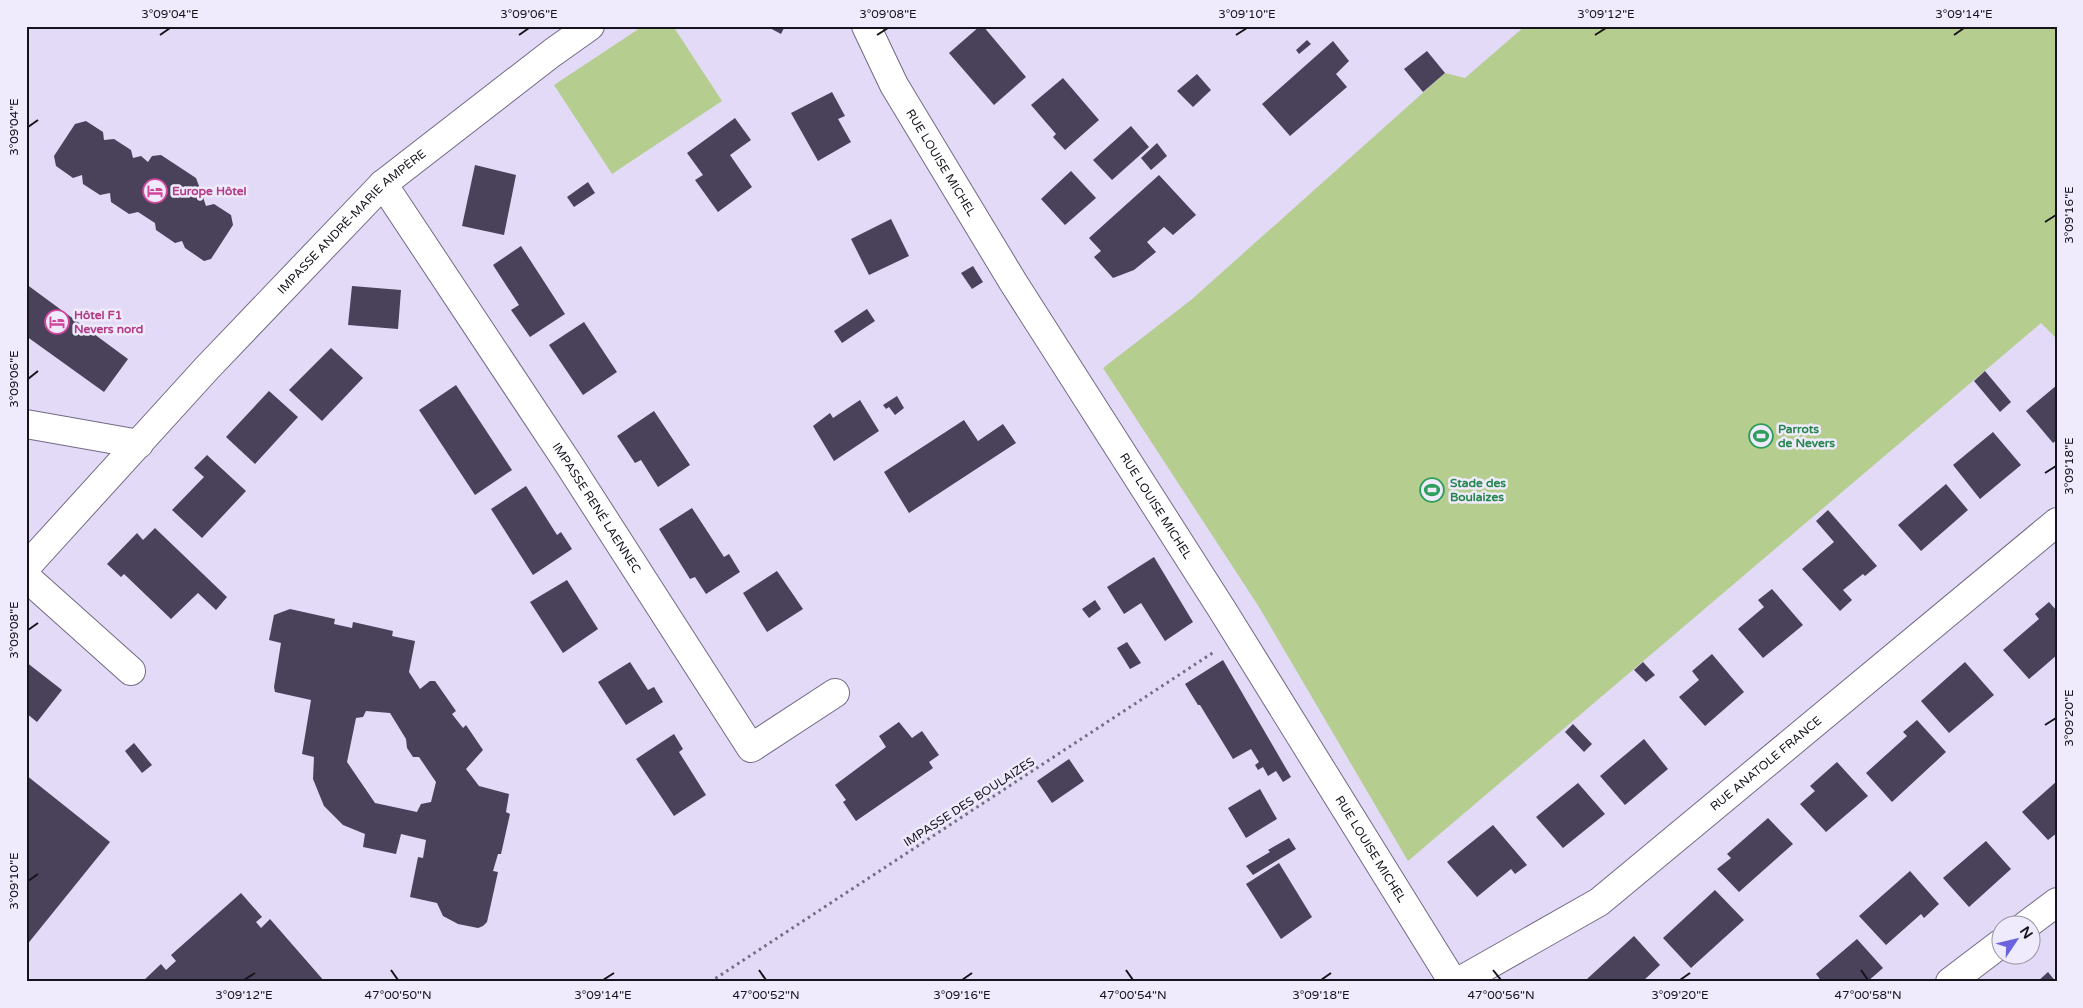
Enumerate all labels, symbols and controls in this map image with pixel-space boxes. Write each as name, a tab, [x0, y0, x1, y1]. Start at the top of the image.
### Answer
text: 3°09'04"E	[141, 7, 199, 21]
text: 3°09'06"E	[500, 7, 558, 21]
text: 3°09'08"E	[859, 7, 917, 21]
text: 3°09'10"E	[1218, 7, 1276, 21]
text: 3°09'12"E	[1577, 7, 1635, 21]
text: 3°09'14"E	[1935, 7, 1993, 21]
text: 3°09'04"E	[7, 98, 21, 156]
street label: RUE LOUISE MICHEL	[903, 106, 979, 219]
street label: IMPASSE ANDRÉ-MARIE AMPÈRE	[275, 146, 429, 297]
hotel icon: Europe Hôtel	[142, 178, 168, 204]
place label: Europe Hôtel	[172, 184, 246, 199]
text: 3°09'16"E	[2062, 186, 2076, 244]
place label: Hôtel F1 Nevers nord	[74, 308, 143, 336]
hotel icon: Hôtel F1 Nevers nord	[44, 309, 70, 335]
text: 3°09'06"E	[7, 350, 21, 408]
place label: Parrots de Nevers	[1778, 422, 1835, 450]
sports icon: Parrots de Nevers	[1748, 423, 1774, 449]
text: 3°09'18"E	[2062, 437, 2076, 495]
street label: IMPASSE RENÉ LAENNEC	[550, 440, 644, 576]
street label: RUE LOUISE MICHEL	[1117, 450, 1195, 561]
place label: Stade des Boulaizes	[1450, 476, 1506, 504]
sports icon: Stade des Boulaizes	[1419, 477, 1445, 503]
text: 3°09'08"E	[7, 601, 21, 659]
text: 3°09'20"E	[2062, 689, 2076, 747]
street label: RUE ANATOLE FRANCE	[1708, 713, 1825, 814]
street label: IMPASSE DES BOULAIZES	[901, 754, 1037, 850]
street label: RUE LOUISE MICHEL	[1332, 793, 1409, 905]
text: 3°09'10"E	[7, 852, 21, 910]
north arrow	[1990, 916, 2040, 966]
text: N	[2016, 923, 2036, 942]
text: 3°09'12"E	[215, 988, 273, 1002]
text: 47°00'50"N	[364, 988, 432, 1002]
text: 3°09'14"E	[574, 988, 632, 1002]
text: 47°00'52"N	[732, 988, 800, 1002]
text: 3°09'16"E	[933, 988, 991, 1002]
text: 47°00'54"N	[1099, 988, 1167, 1002]
text: 3°09'18"E	[1292, 988, 1350, 1002]
text: 47°00'56"N	[1467, 988, 1535, 1002]
text: 3°09'20"E	[1651, 988, 1709, 1002]
text: 47°00'58"N	[1834, 988, 1902, 1002]

